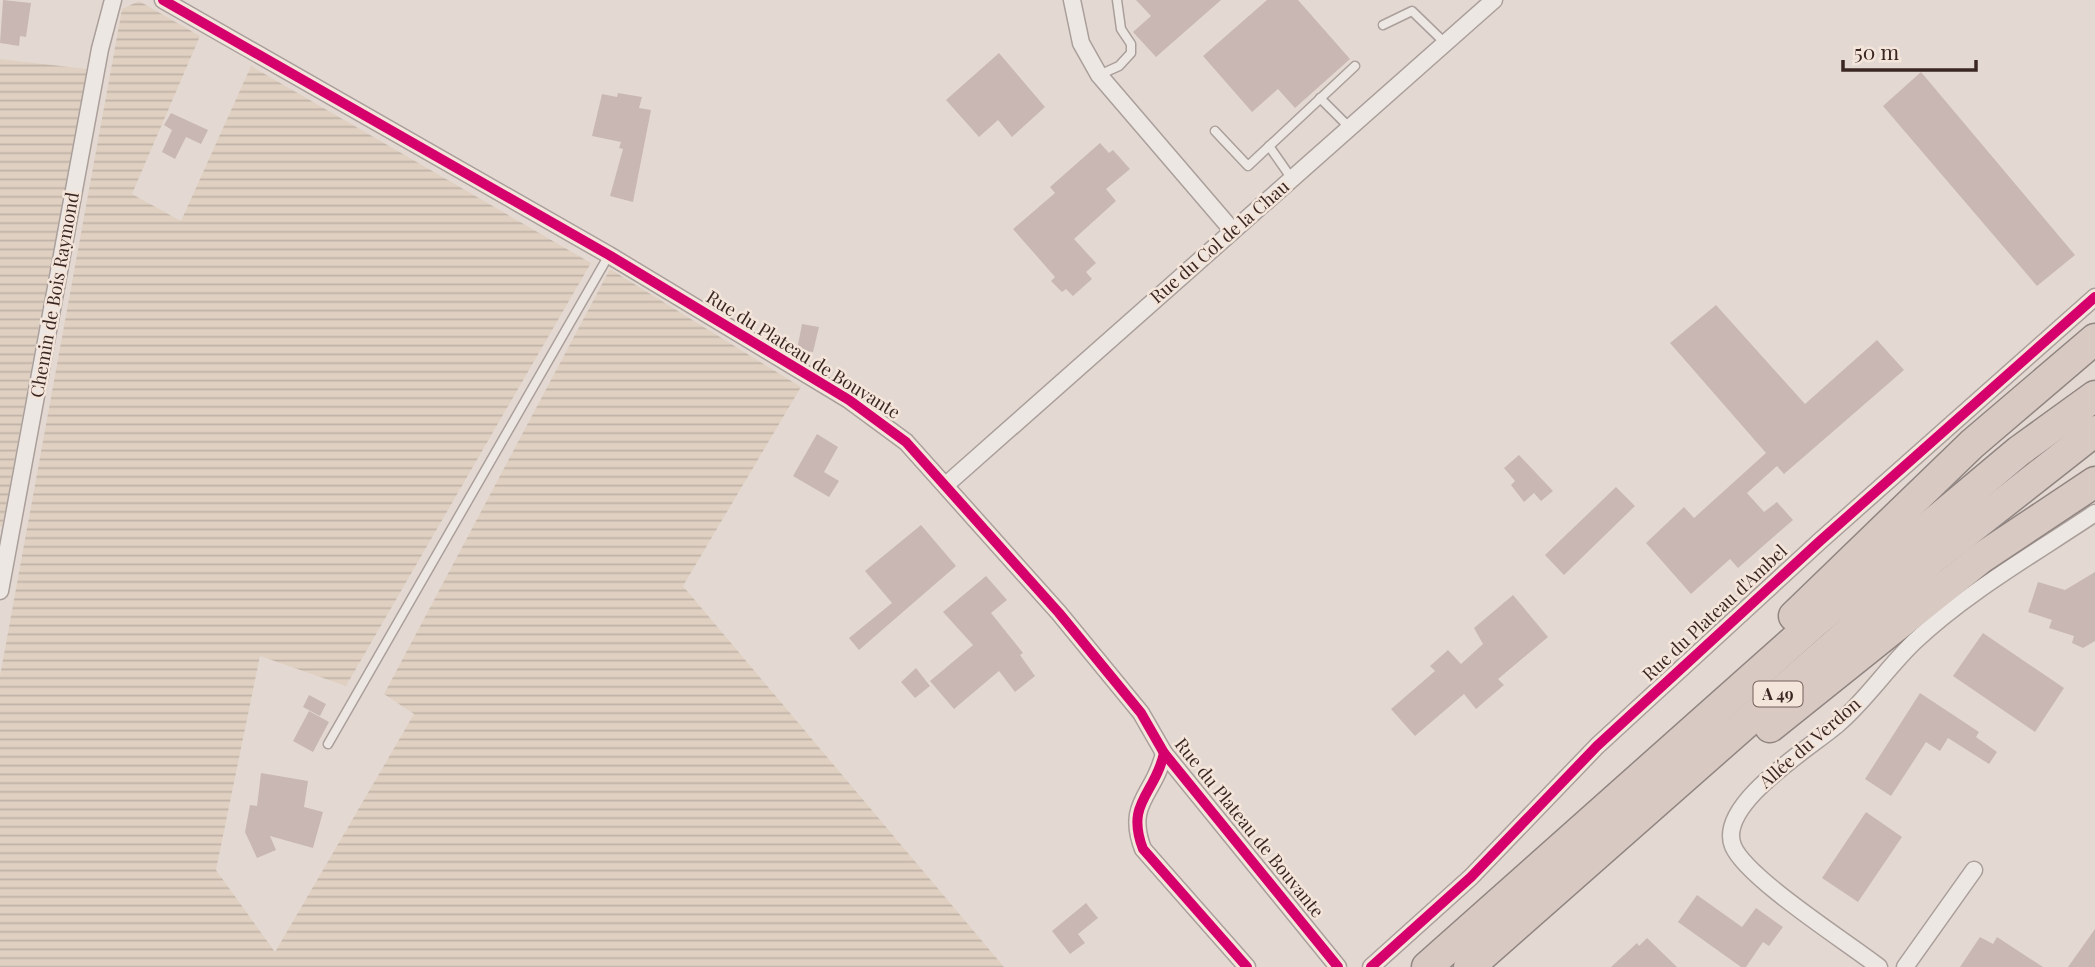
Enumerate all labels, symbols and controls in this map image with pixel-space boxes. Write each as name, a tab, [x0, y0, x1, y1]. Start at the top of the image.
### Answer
scale bar	[1843, 28, 1976, 72]
text: 50 m	[1854, 37, 1900, 65]
street label: Rue du Col de la Chau	[1145, 174, 1294, 308]
street label: Chemin de Bois Raymond	[24, 190, 84, 399]
street label: Rue du Plateau de Bouvante	[702, 285, 905, 424]
street label: Rue du Plateau d'Ambel	[1637, 539, 1792, 686]
road number: A 49	[1754, 681, 1802, 706]
street label: Allée du Verdon	[1753, 691, 1865, 794]
street label: Rue du Plateau de Bouvante	[1170, 733, 1330, 922]

